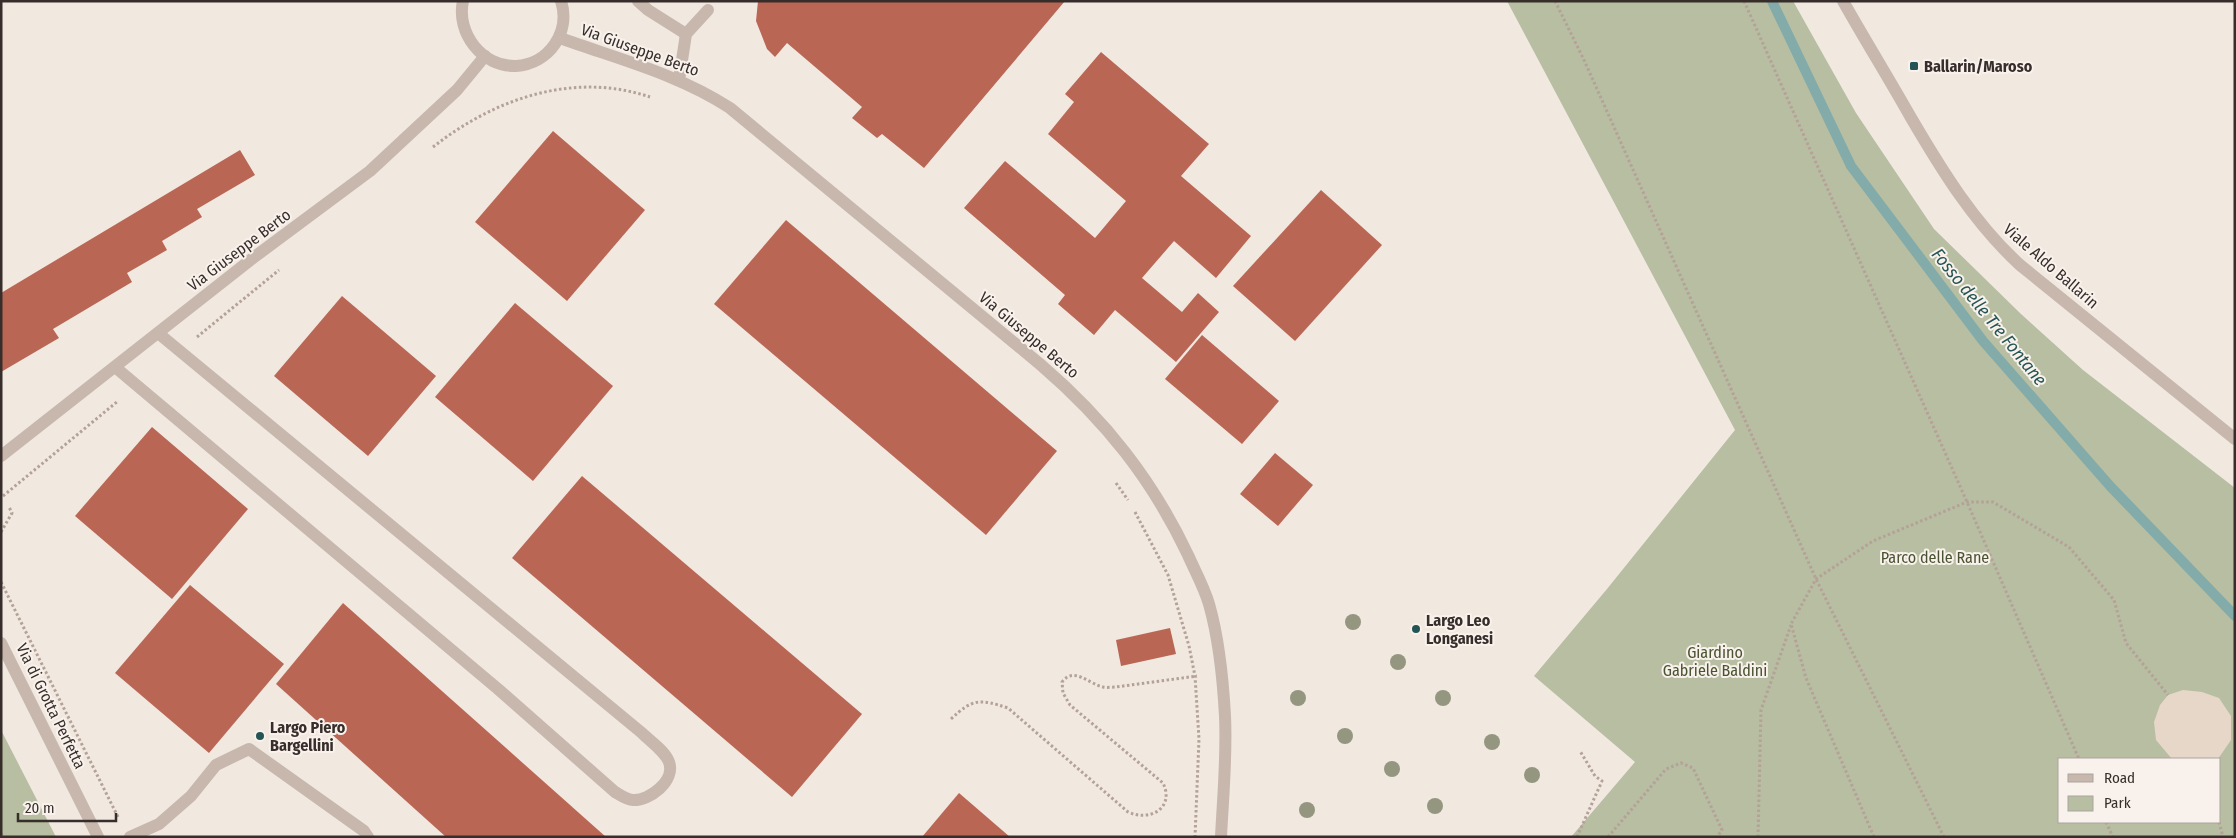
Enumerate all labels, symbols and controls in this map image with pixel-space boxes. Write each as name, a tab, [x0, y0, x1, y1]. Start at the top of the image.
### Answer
street label: Via Giuseppe Berto	[578, 20, 702, 80]
place label: Ballarin/Maroso	[1924, 57, 2033, 76]
marker: Ballarin/Maroso	[1908, 60, 1920, 72]
street label: Via Giuseppe Berto	[184, 205, 294, 295]
street label: Viale Aldo Ballarin	[2000, 220, 2102, 312]
water label: Fosso delle Tre Fontane	[1927, 244, 2051, 390]
street label: Via Giuseppe Berto	[975, 288, 1083, 382]
park label: Parco delle Rane	[1881, 548, 1989, 567]
place label: Largo Leo Longanesi	[1426, 611, 1493, 648]
marker: Largo Leo Longanesi	[1410, 623, 1422, 635]
street label: Via di Grotta Perfetta	[12, 640, 90, 772]
park label: Giardino Gabriele Baldini	[1663, 643, 1767, 680]
place label: Largo Piero Bargellini	[270, 718, 346, 755]
marker: Largo Piero Bargellini	[254, 730, 266, 742]
legend	[2058, 758, 2221, 823]
text: Road	[2104, 769, 2135, 787]
scale bar	[18, 790, 115, 822]
text: Park	[2104, 794, 2131, 812]
text: 20 m	[25, 799, 55, 817]

